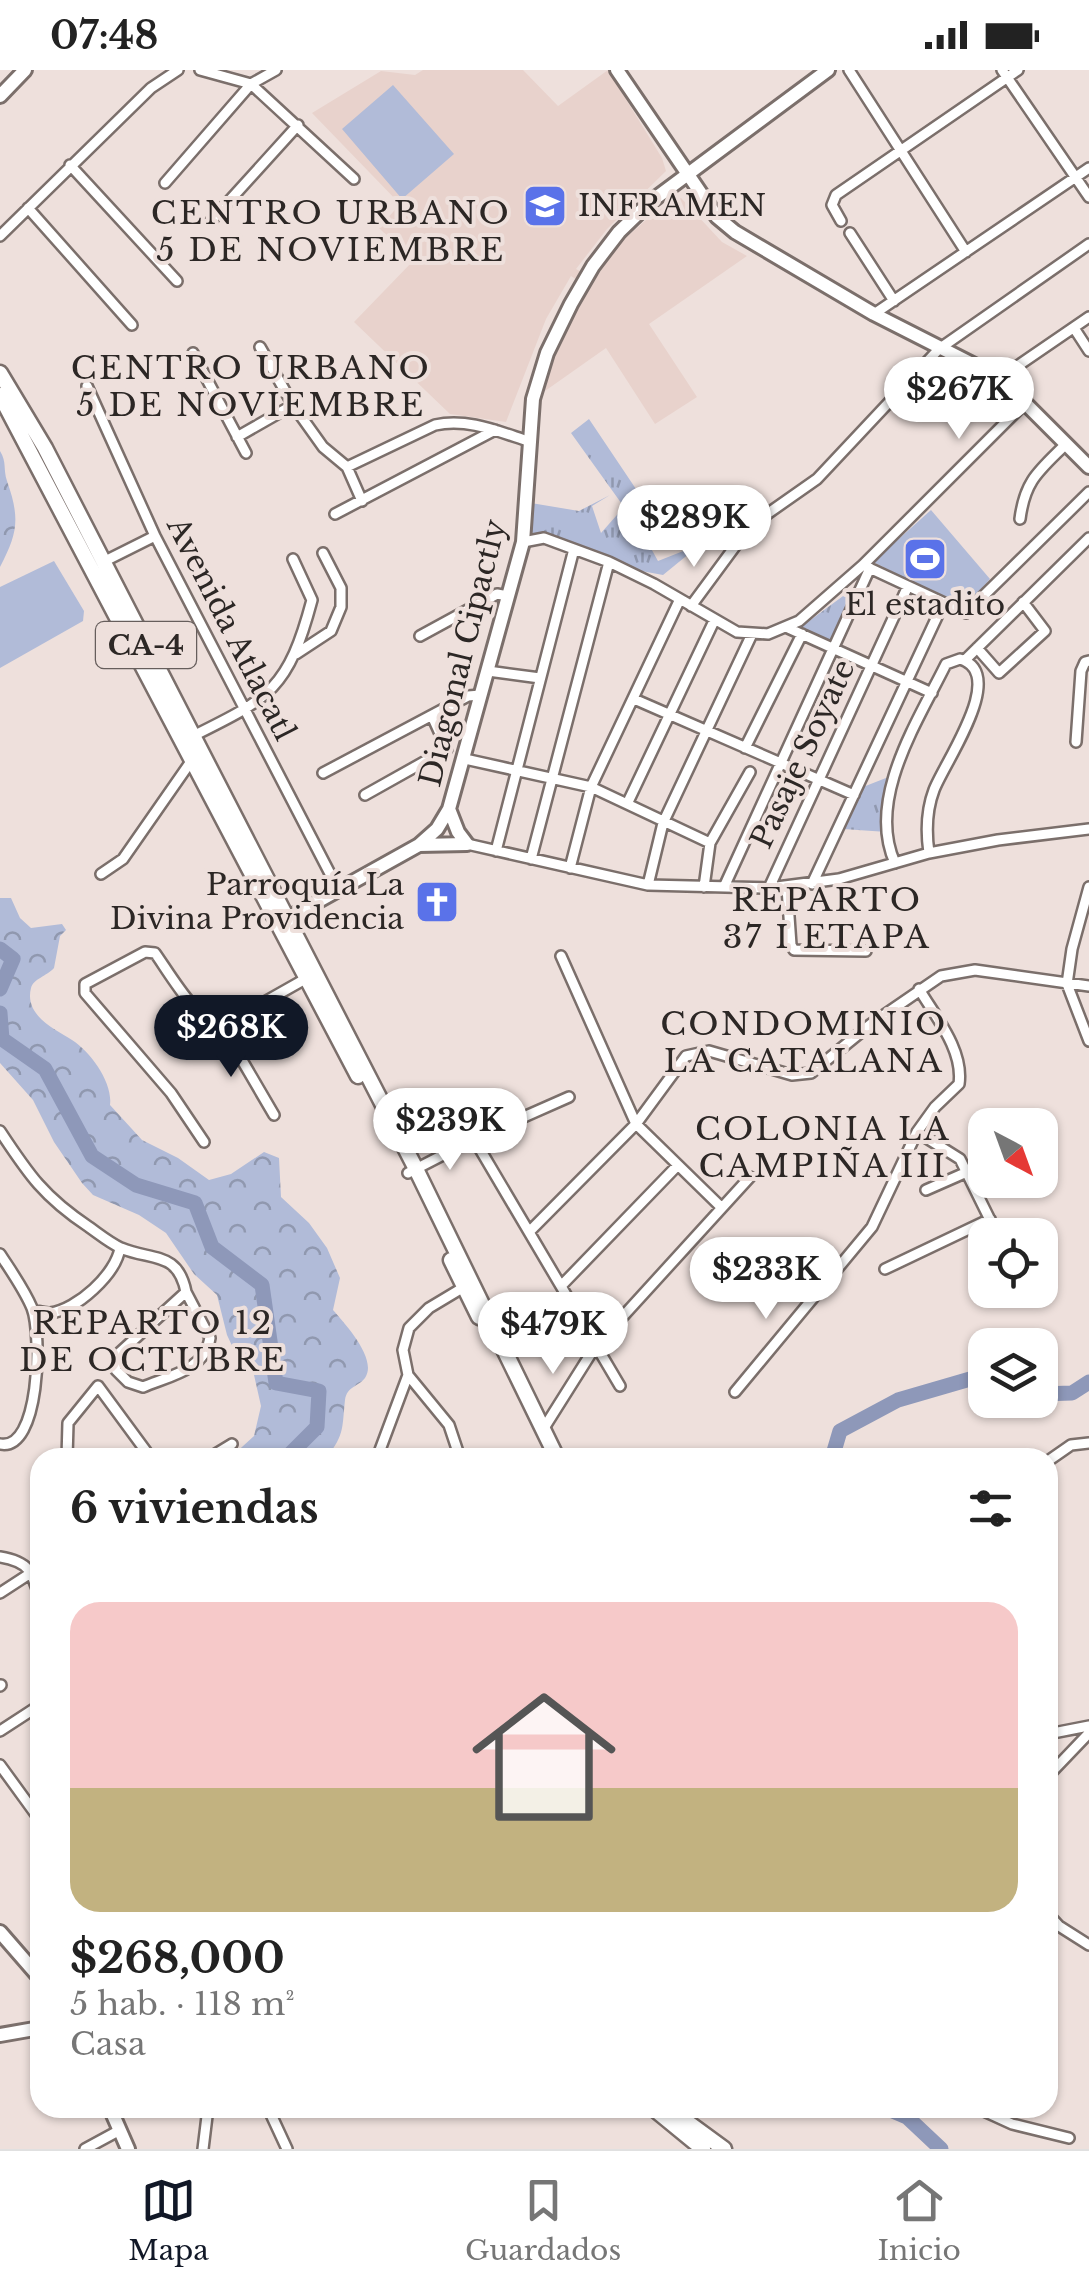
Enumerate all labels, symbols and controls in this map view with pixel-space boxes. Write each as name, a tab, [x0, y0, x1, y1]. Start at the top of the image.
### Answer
text: 07:48	[50, 12, 158, 59]
school or university icon: INFRAMEN	[522, 183, 568, 229]
place label: INFRAMEN	[578, 187, 766, 224]
district label: CENTRO URBANO 5 DE NOVIEMBRE	[151, 193, 511, 270]
district label: CENTRO URBANO 5 DE NOVIEMBRE	[71, 348, 431, 425]
pin: $267K	[889, 357, 1029, 442]
text: $267K	[906, 369, 1012, 409]
pin: $289K	[624, 485, 764, 570]
text: $289K	[639, 497, 749, 537]
street label: Avenida Atlacatl	[159, 510, 304, 747]
street label: Diagonal Cipactly	[411, 516, 514, 790]
sports icon: El estadito	[902, 536, 948, 582]
place label: El estadito	[845, 586, 1005, 623]
road number: CA-4	[96, 622, 196, 668]
street label: Pasaje Soyate	[743, 653, 863, 854]
place label: Parroquía La Divina Providencia	[110, 866, 404, 937]
church icon: Parroquía La Divina Providencia	[414, 879, 460, 925]
district label: REPARTO 37 I ETAPA	[723, 880, 931, 957]
pin: $268K	[161, 995, 301, 1080]
district label: CONDOMINIO LA CATALANA	[660, 1004, 948, 1081]
text: $268K	[176, 1007, 286, 1047]
pin: $239K	[380, 1088, 520, 1173]
text: $239K	[395, 1100, 505, 1140]
north arrow	[968, 1108, 1058, 1198]
map controls	[968, 1108, 1058, 1418]
district label: COLONIA LA CAMPIÑA III	[695, 1109, 951, 1186]
button: locate	[968, 1218, 1058, 1308]
pin: $233K	[696, 1237, 836, 1322]
text: $233K	[712, 1249, 820, 1289]
pin: $479K	[483, 1292, 623, 1377]
district label: REPARTO 12 DE OCTUBRE	[19, 1303, 287, 1380]
text: $479K	[500, 1304, 606, 1344]
button: layers	[968, 1328, 1058, 1418]
icon: filters	[963, 1481, 1018, 1536]
text: 6 viviendas	[70, 1482, 318, 1534]
icon: home	[454, 1667, 634, 1847]
text: $268,000	[70, 1932, 285, 1984]
text: 5 hab. · 118 m²	[70, 1984, 295, 2024]
text: Casa	[70, 2024, 146, 2064]
tab: Mapa	[128, 2173, 209, 2268]
tab: Guardados	[465, 2173, 621, 2268]
tab: Inicio	[877, 2173, 961, 2268]

